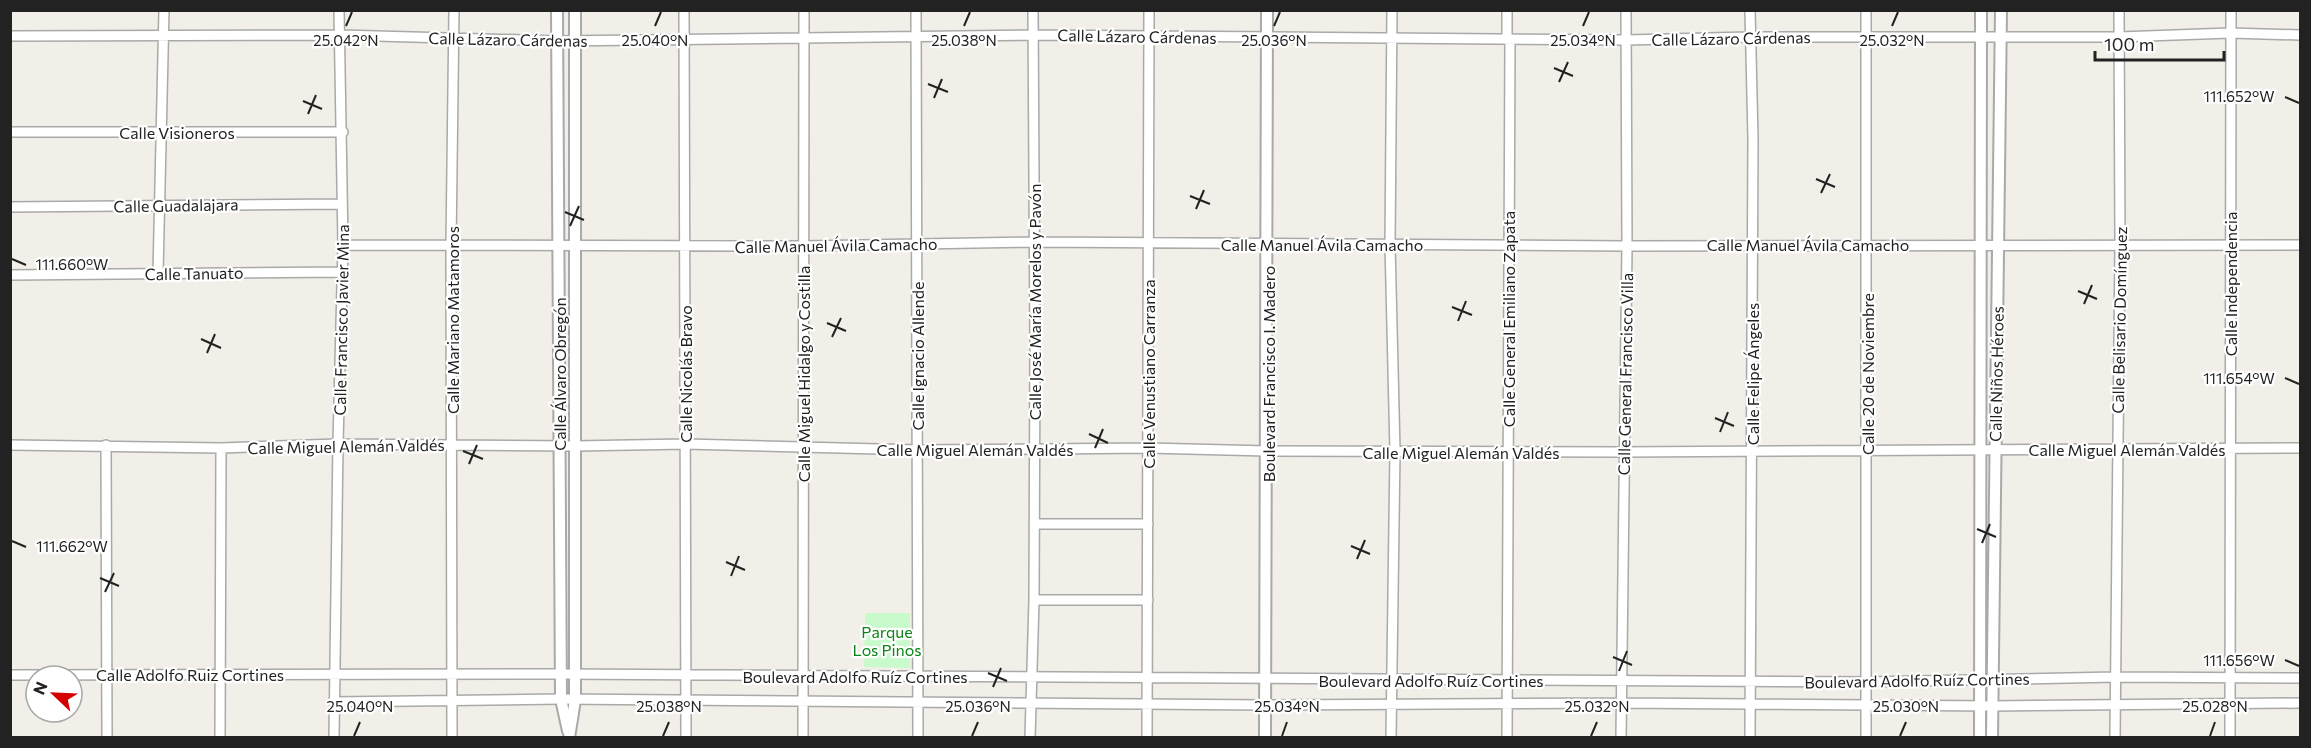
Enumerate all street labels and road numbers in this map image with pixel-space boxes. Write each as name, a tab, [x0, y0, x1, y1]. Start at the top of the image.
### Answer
street label: Calle Lázaro Cárdenas	[1057, 25, 1217, 47]
street label: Calle Lázaro Cárdenas	[1651, 27, 1811, 49]
street label: Calle Lázaro Cárdenas	[428, 28, 588, 50]
street label: Calle Visioneros	[119, 123, 235, 142]
street label: Calle José María Morelos y Pavón	[1025, 184, 1044, 420]
street label: Calle Guadalajara	[113, 194, 239, 216]
street label: Calle General Emiliano Zapata	[1499, 211, 1518, 427]
street label: Calle Independencia	[2221, 212, 2240, 356]
street label: Calle Francisco Javier Mina	[330, 224, 352, 416]
street label: Calle Mariano Matamoros	[443, 226, 462, 414]
street label: Calle Belisario Domínguez	[2108, 226, 2130, 414]
street label: Calle Manuel Ávila Camacho	[734, 234, 938, 256]
street label: Calle Manuel Ávila Camacho	[1221, 235, 1423, 254]
street label: Calle Manuel Ávila Camacho	[1707, 235, 1909, 254]
street label: Calle Tanuato	[144, 263, 244, 283]
street label: Calle Miguel Hidalgo y Costilla	[794, 266, 813, 482]
street label: Boulevard Francisco I. Madero	[1259, 266, 1278, 482]
street label: Calle General Francisco Villa	[1614, 273, 1636, 475]
street label: Calle Venustiano Carranza	[1139, 279, 1158, 469]
street label: Calle Ignacio Allende	[908, 282, 927, 430]
street label: Calle 20 de Noviembre	[1858, 293, 1877, 455]
street label: Calle Álvaro Obregón	[550, 297, 569, 451]
street label: Calle Felipe Ángeles	[1743, 303, 1762, 445]
street label: Calle Nicolás Bravo	[676, 305, 695, 443]
street label: Calle Niños Héroes	[1985, 306, 2007, 442]
street label: Calle Miguel Alemán Valdés	[247, 435, 445, 457]
street label: Calle Miguel Alemán Valdés	[876, 440, 1074, 459]
street label: Calle Miguel Alemán Valdés	[2028, 440, 2226, 459]
street label: Calle Miguel Alemán Valdés	[1362, 443, 1560, 462]
street label: Calle Adolfo Ruiz Cortines	[96, 665, 284, 684]
street label: Boulevard Adolfo Ruíz Cortines	[742, 667, 968, 686]
street label: Boulevard Adolfo Ruíz Cortines	[1804, 669, 2030, 691]
street label: Boulevard Adolfo Ruíz Cortines	[1318, 671, 1544, 690]

